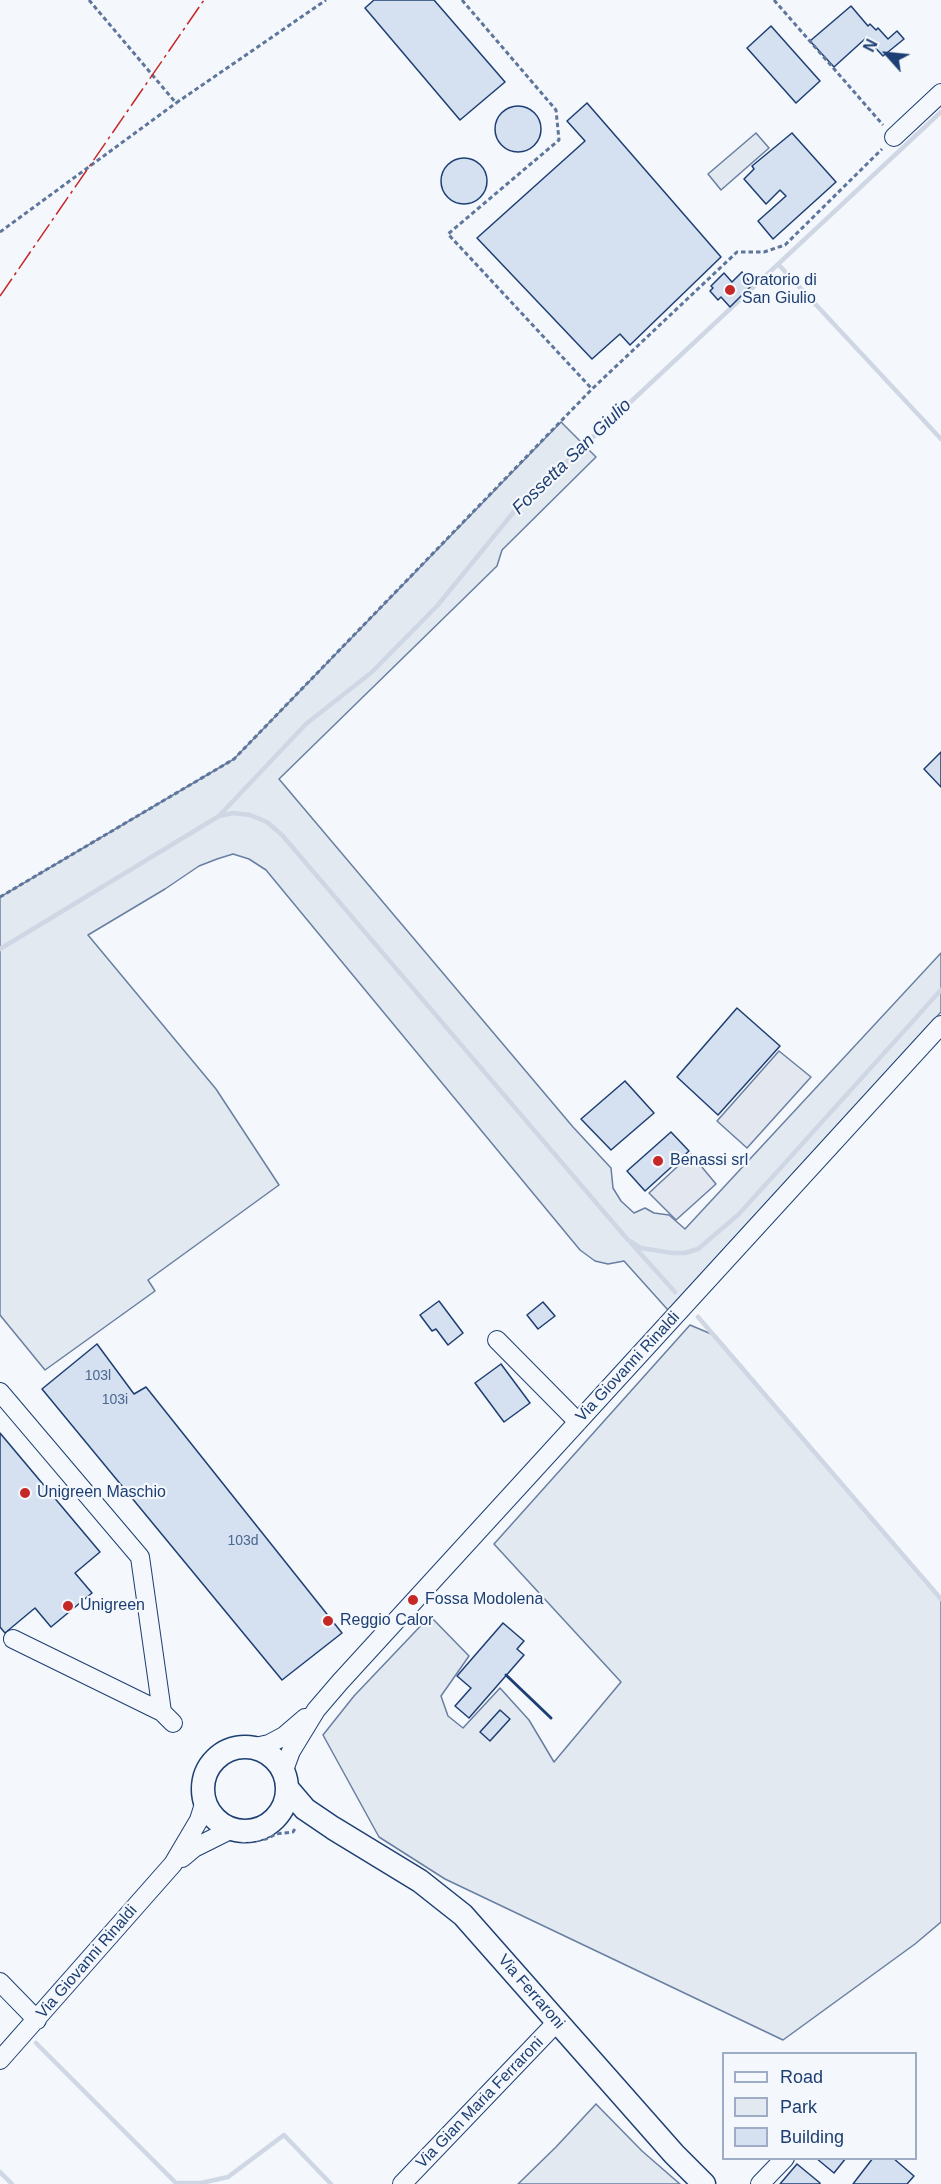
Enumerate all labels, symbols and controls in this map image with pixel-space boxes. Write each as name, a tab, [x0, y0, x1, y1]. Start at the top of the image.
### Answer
north arrow	[857, 24, 917, 84]
text: N	[860, 37, 881, 55]
place label: Oratorio di San Giulio	[742, 271, 817, 309]
marker: Oratorio di San Giulio	[723, 283, 737, 297]
water label: Fossetta San Giulio	[508, 395, 636, 519]
place label: Benassi srl	[670, 1151, 748, 1171]
marker: Benassi srl	[651, 1154, 665, 1168]
street label: Via Giovanni Rinaldi	[572, 1308, 684, 1426]
house number: 103l	[85, 1368, 111, 1384]
house number: 103i	[102, 1392, 128, 1408]
place label: Unigreen Maschio	[37, 1483, 166, 1503]
marker: Unigreen Maschio	[18, 1486, 32, 1500]
house number: 103d	[227, 1533, 259, 1549]
place label: Fossa Modolena	[425, 1590, 543, 1610]
marker: Fossa Modolena	[406, 1593, 420, 1607]
place label: Unigreen	[80, 1596, 145, 1616]
marker: Unigreen	[61, 1599, 75, 1613]
place label: Reggio Calor	[340, 1611, 433, 1631]
marker: Reggio Calor	[321, 1614, 335, 1628]
street label: Via Giovanni Rinaldi	[33, 1901, 141, 2023]
street label: Via Ferraroni	[494, 1951, 568, 2033]
street label: Via Gian Maria Ferraroni	[412, 2033, 548, 2173]
legend	[722, 2052, 917, 2160]
text: Road	[780, 2067, 823, 2087]
text: Park	[780, 2097, 817, 2117]
text: Building	[780, 2127, 844, 2147]

